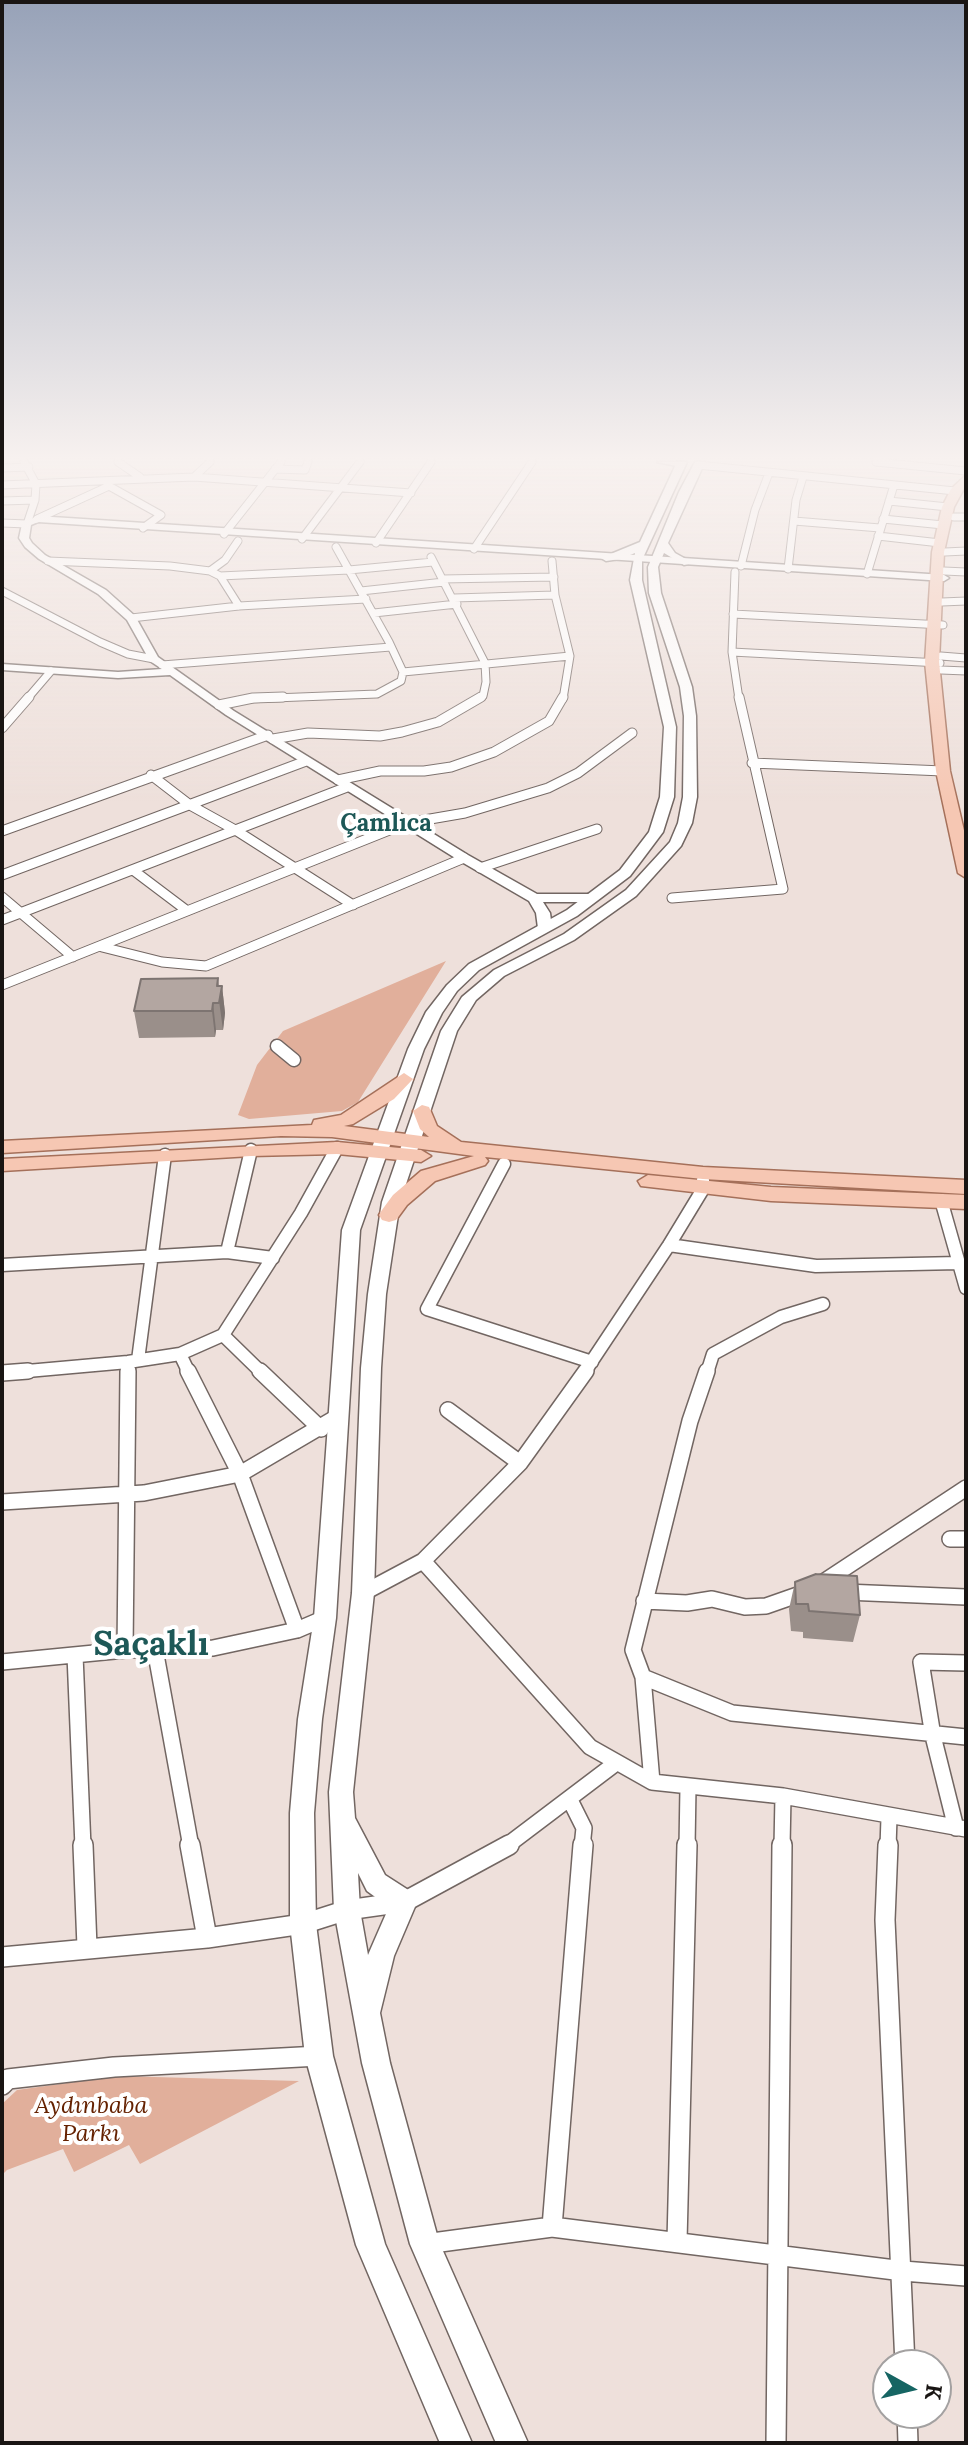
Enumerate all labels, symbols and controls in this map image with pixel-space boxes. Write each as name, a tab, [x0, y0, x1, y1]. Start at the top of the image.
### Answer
district label: Çamlıca	[340, 810, 432, 838]
district label: Saçaklı	[93, 1625, 209, 1665]
park label: Aydınbaba Parkı	[34, 2092, 148, 2148]
north arrow	[872, 2349, 952, 2429]
text: K	[919, 2382, 949, 2402]

